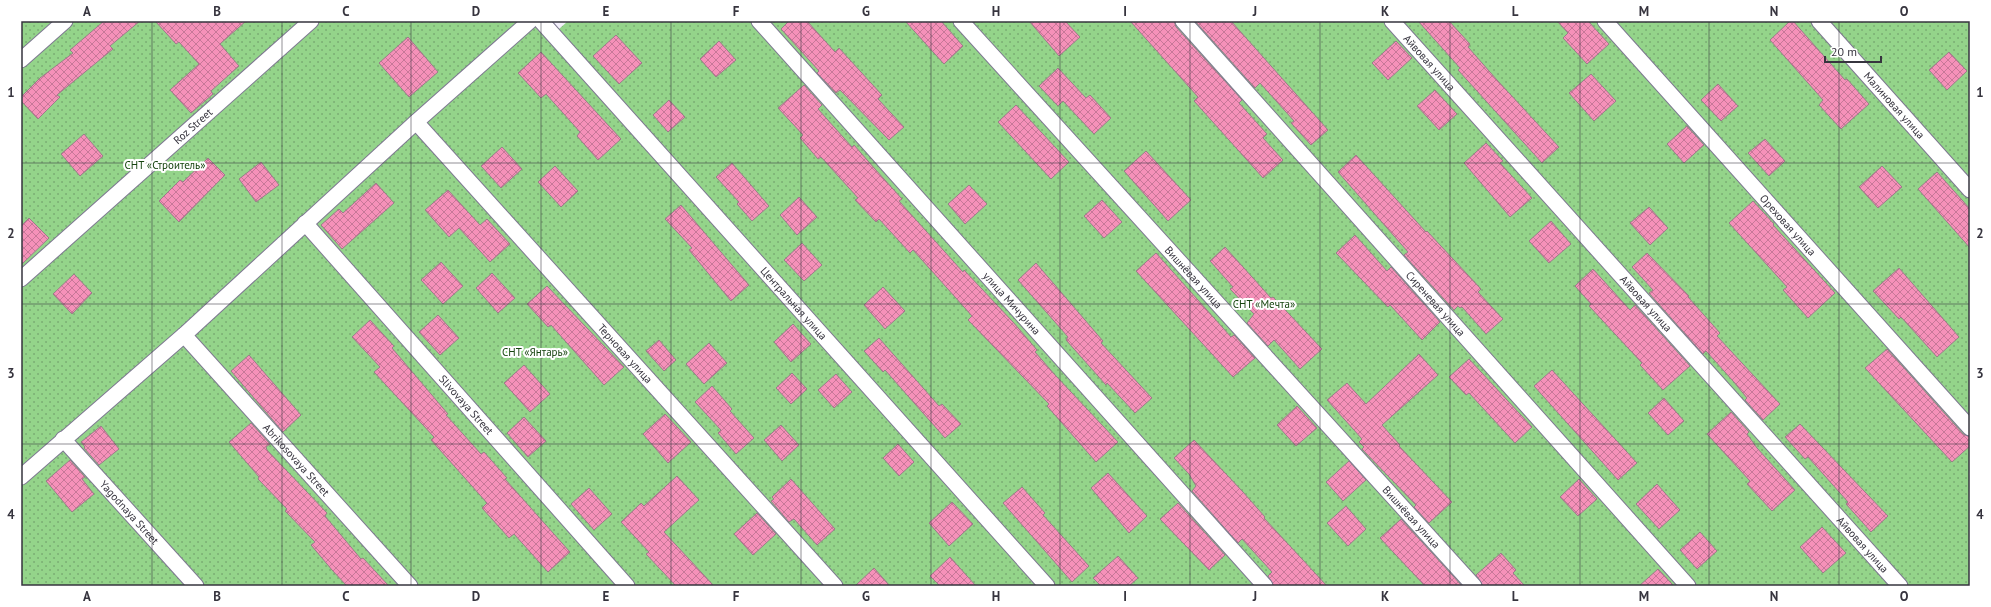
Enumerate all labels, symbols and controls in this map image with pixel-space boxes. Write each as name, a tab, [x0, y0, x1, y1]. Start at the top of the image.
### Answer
text: A	[83, 3, 91, 20]
text: B	[213, 3, 221, 20]
text: C	[342, 3, 350, 20]
text: D	[472, 3, 480, 20]
text: E	[603, 3, 610, 20]
text: F	[733, 3, 740, 20]
text: G	[862, 3, 870, 20]
text: H	[992, 3, 1000, 20]
text: I	[1123, 3, 1127, 20]
text: J	[1252, 3, 1257, 20]
text: K	[1381, 3, 1389, 20]
text: L	[1512, 3, 1519, 20]
text: M	[1639, 3, 1649, 20]
text: N	[1770, 3, 1778, 20]
text: O	[1900, 3, 1909, 20]
street label: Айвовая улица	[1400, 32, 1458, 94]
scale bar	[1825, 38, 1881, 64]
text: 20 m	[1831, 44, 1857, 59]
street label: Малиновая улица	[1861, 69, 1928, 142]
text: 1	[7, 84, 15, 101]
text: 1	[1976, 84, 1984, 101]
street label: Roz Street	[170, 105, 215, 147]
park label: СНТ «Строитель»	[125, 158, 205, 172]
street label: Ореховая улица	[1757, 192, 1819, 258]
text: 2	[7, 225, 15, 242]
text: 2	[1976, 225, 1984, 242]
street label: Вишнёвая улица	[1162, 243, 1225, 311]
street label: Центральная улица	[758, 264, 830, 343]
street label: Сиреневая улица	[1403, 268, 1468, 339]
street label: улица Мичурина	[980, 269, 1044, 338]
street label: Айвовая улица	[1617, 272, 1675, 335]
park label: СНТ «Мечта»	[1233, 297, 1295, 311]
street label: Терновая улица	[595, 321, 656, 386]
park label: СНТ «Янтарь»	[502, 345, 568, 359]
text: 3	[7, 365, 15, 382]
text: 3	[1976, 365, 1984, 382]
street label: Slivovaya Street	[436, 372, 497, 438]
street label: Abrikosovaya Street	[260, 421, 333, 499]
street label: Yagodnaya Street	[97, 477, 162, 548]
street label: Вишнёвая улица	[1380, 483, 1443, 551]
text: 4	[7, 506, 15, 523]
text: 4	[1976, 506, 1984, 523]
street label: Айвовая улица	[1834, 513, 1892, 576]
text: A	[83, 588, 91, 605]
text: B	[213, 588, 221, 605]
text: C	[342, 588, 350, 605]
text: D	[472, 588, 480, 605]
text: E	[603, 588, 610, 605]
text: F	[733, 588, 740, 605]
text: G	[862, 588, 870, 605]
text: H	[992, 588, 1000, 605]
text: I	[1123, 588, 1127, 605]
text: J	[1252, 588, 1257, 605]
text: K	[1381, 588, 1389, 605]
text: L	[1512, 588, 1519, 605]
text: M	[1639, 588, 1649, 605]
text: N	[1770, 588, 1778, 605]
text: O	[1900, 588, 1909, 605]

